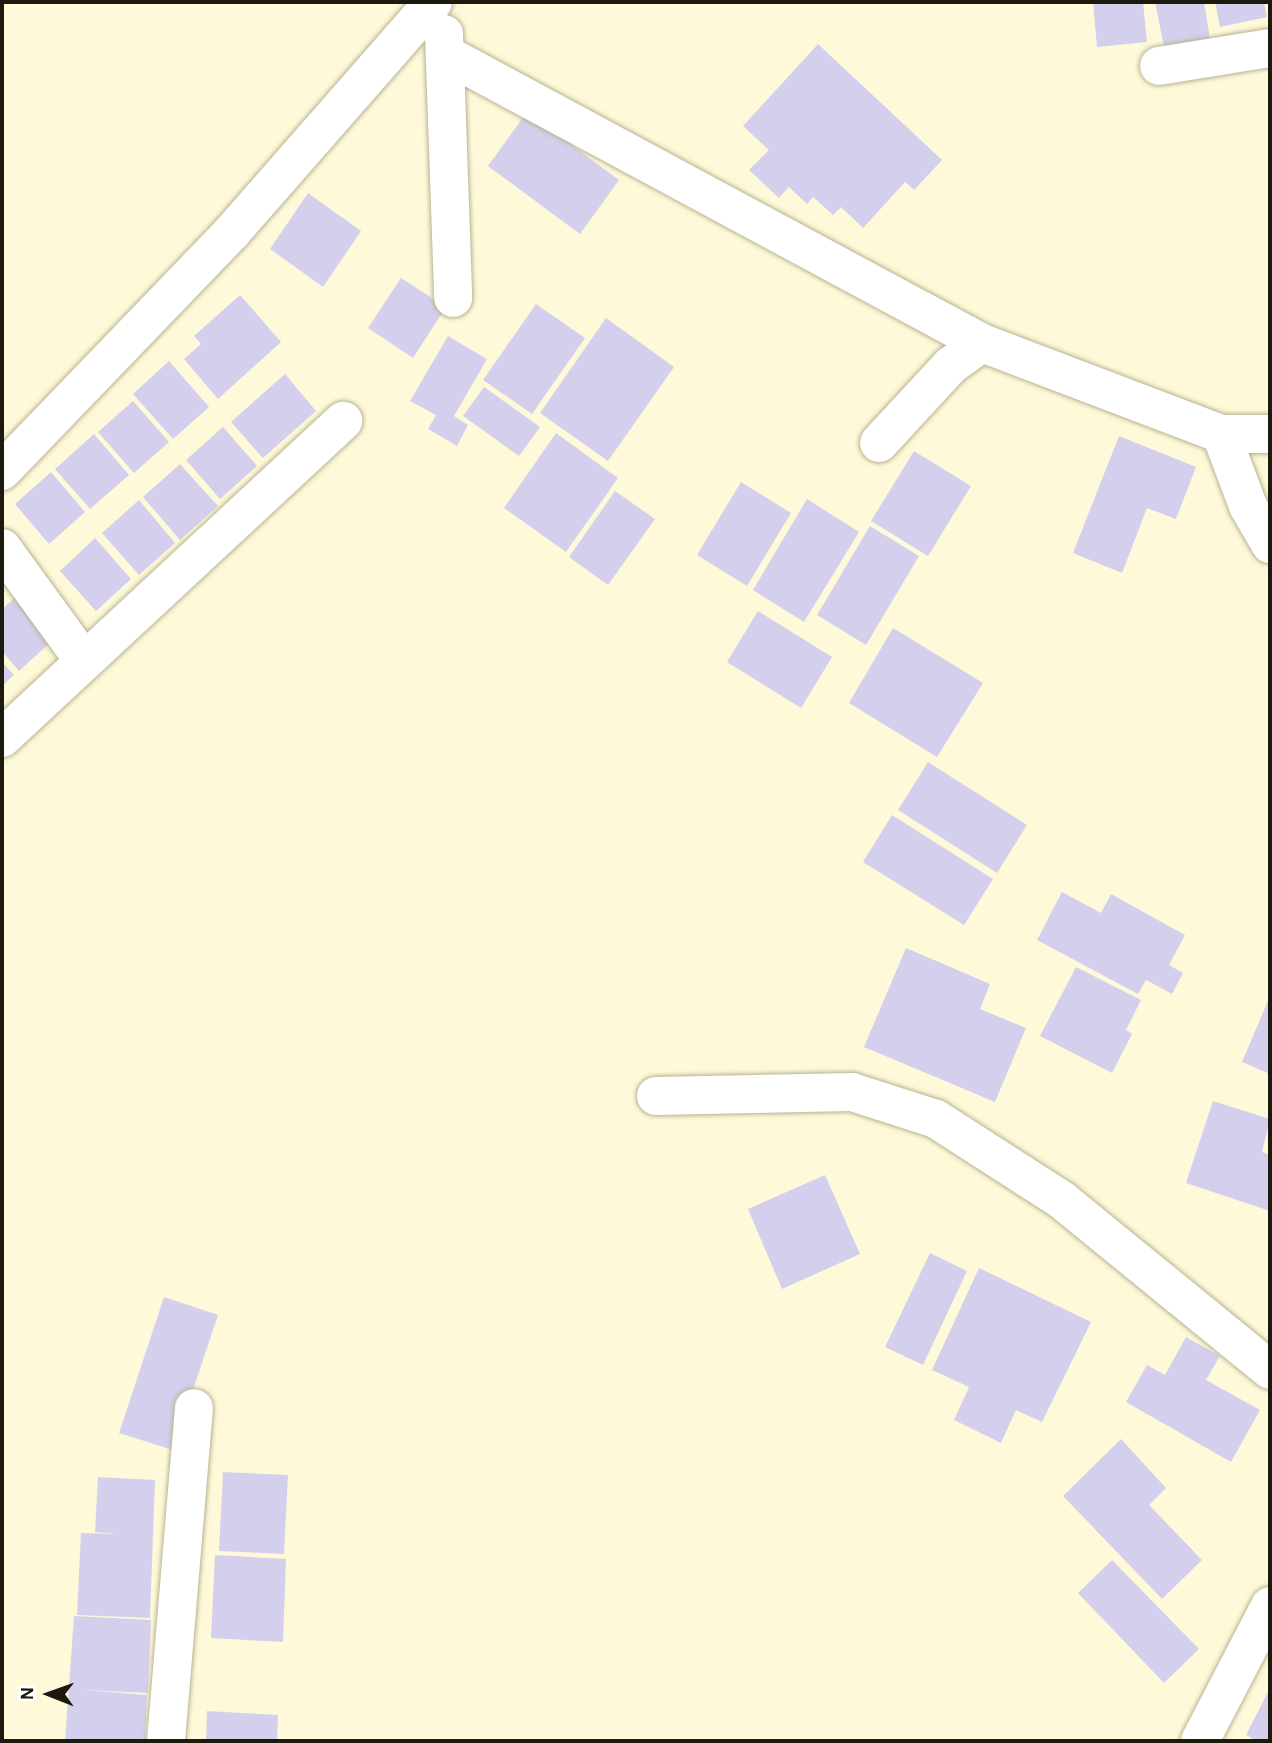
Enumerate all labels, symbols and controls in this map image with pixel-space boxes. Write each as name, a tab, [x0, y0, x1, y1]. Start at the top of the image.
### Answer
north arrow	[14, 1659, 84, 1729]
text: N	[18, 1687, 37, 1700]

